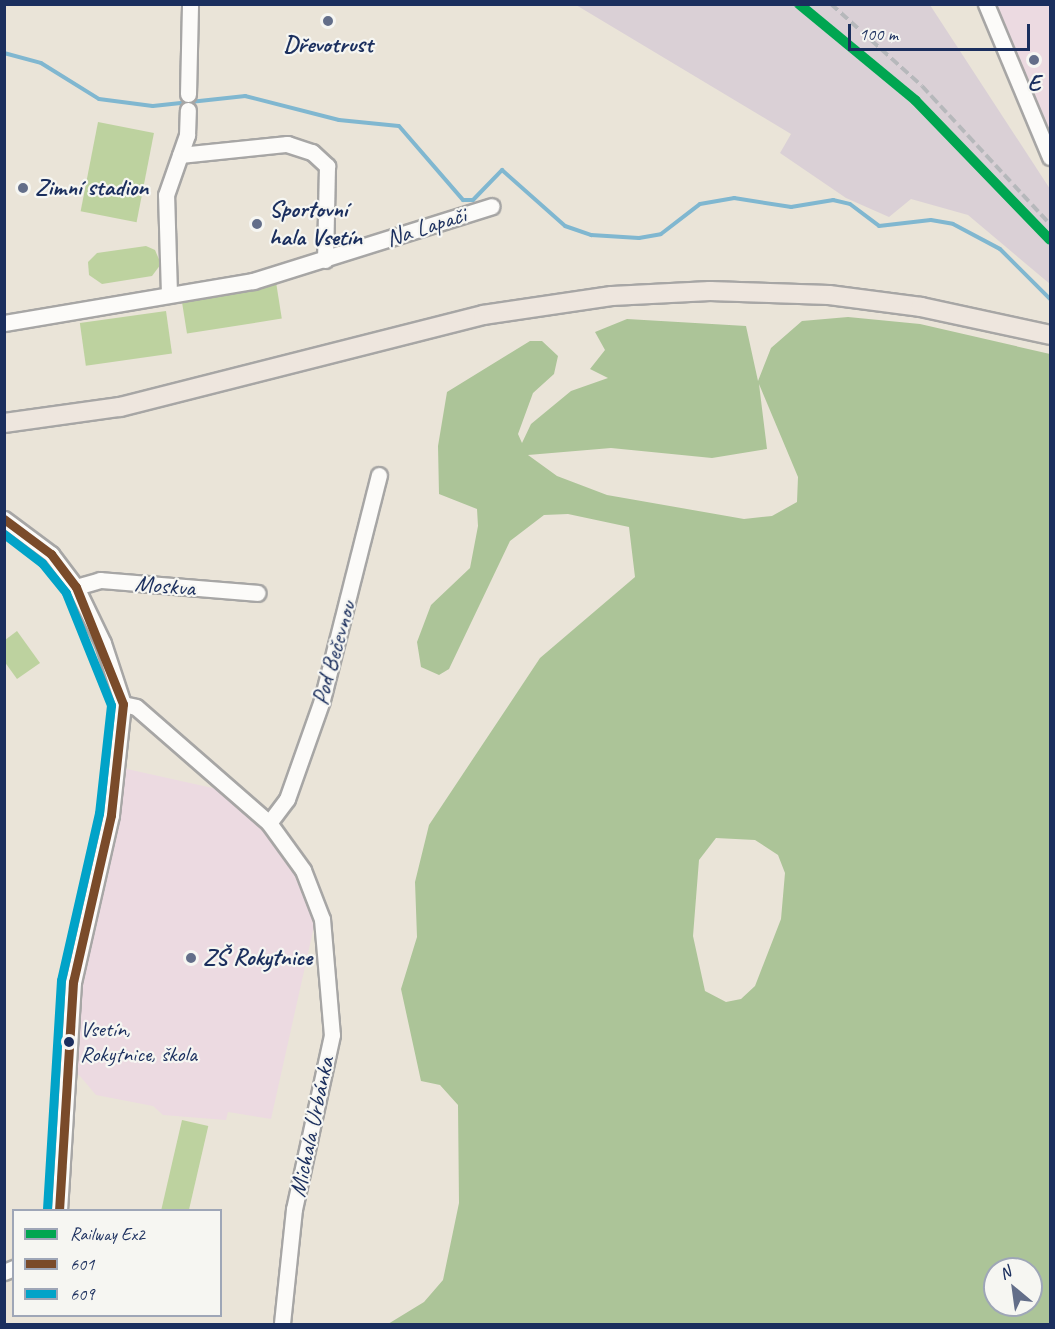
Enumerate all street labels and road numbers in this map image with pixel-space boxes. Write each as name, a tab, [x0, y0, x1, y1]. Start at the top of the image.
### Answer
street label: Na Lapači	[382, 200, 470, 254]
street label: Moskva	[134, 569, 196, 603]
street label: Pod Bečevnou	[305, 598, 363, 708]
street label: Michala Urbánka	[283, 1054, 341, 1200]

